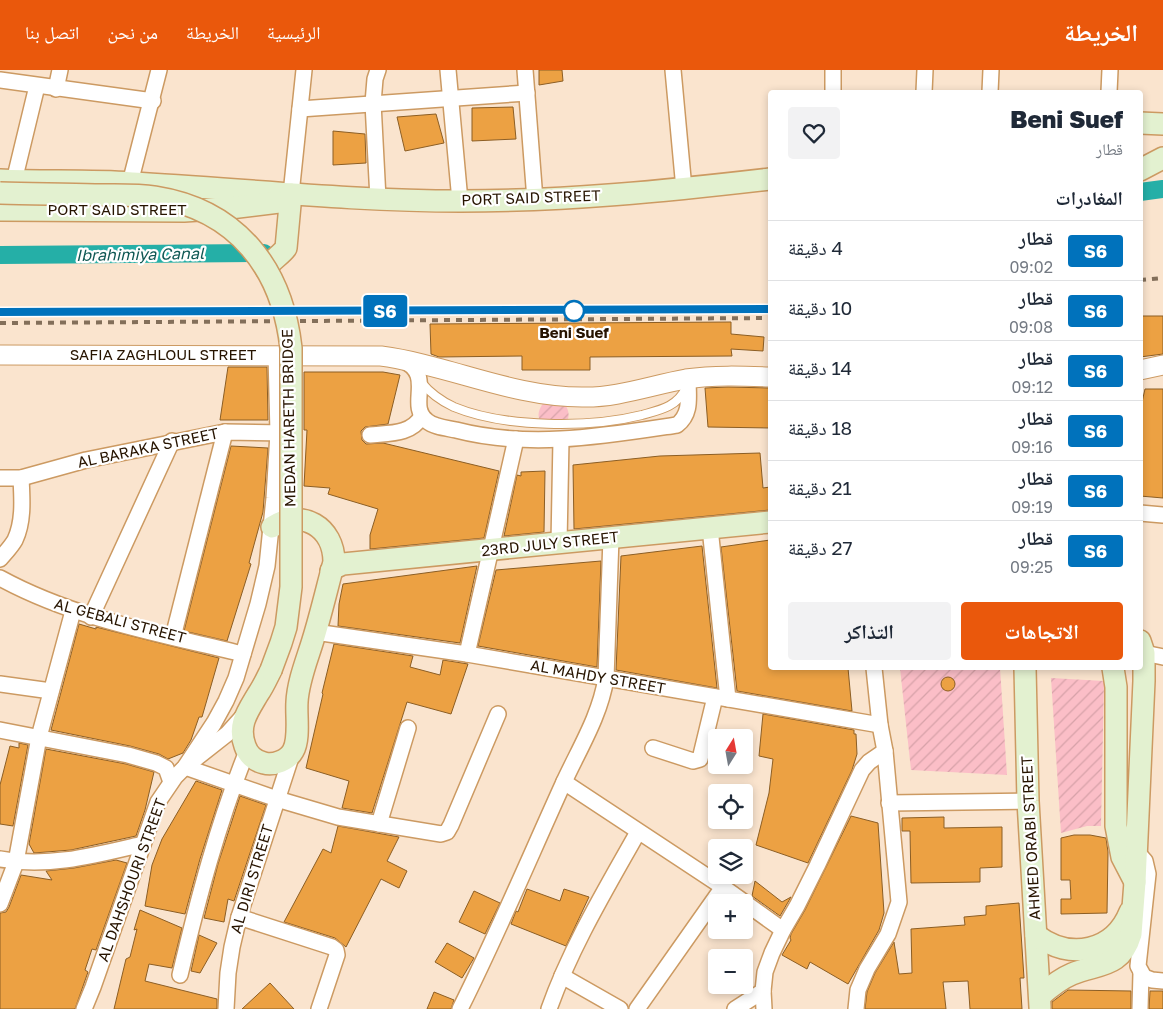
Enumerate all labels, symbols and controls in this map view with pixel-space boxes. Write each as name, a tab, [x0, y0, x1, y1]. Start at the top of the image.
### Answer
text: الخريطة	[1064, 17, 1138, 46]
text: اتصل بنا	[25, 21, 79, 43]
text: من نحن	[107, 21, 158, 43]
text: الخريطة	[186, 21, 239, 43]
text: الرئيسية	[267, 21, 320, 43]
text: Beni Suef	[1010, 104, 1123, 133]
button: heart	[788, 107, 840, 159]
text: قطار	[1096, 139, 1123, 159]
street label: PORT SAID STREET	[461, 186, 601, 208]
text: المغادرات	[1056, 186, 1123, 209]
street label: PORT SAID STREET	[47, 200, 187, 218]
text: قطار	[1019, 226, 1053, 249]
text: 4 دقيقة	[788, 236, 843, 259]
text: S6	[1084, 240, 1107, 262]
water label: Ibrahimiya Canal	[76, 243, 205, 265]
text: 09:02	[1009, 257, 1053, 277]
text: قطار	[1019, 286, 1053, 309]
line badge: S6	[362, 295, 408, 327]
text: 10 دقيقة	[788, 296, 852, 319]
text: S6	[373, 300, 397, 322]
marker: Beni Suef	[563, 300, 585, 322]
text: S6	[1084, 300, 1107, 322]
text: 09:08	[1009, 317, 1053, 337]
place label: Beni Suef	[539, 323, 609, 341]
street label: MEDAN HARETH BRIDGE	[277, 329, 299, 507]
street label: SAFIA ZAGHLOUL STREET	[70, 345, 256, 363]
text: قطار	[1019, 346, 1053, 369]
text: 14 دقيقة	[788, 356, 852, 379]
text: S6	[1084, 360, 1107, 382]
text: 09:12	[1012, 377, 1053, 397]
text: قطار	[1019, 406, 1053, 429]
text: 18 دقيقة	[788, 416, 852, 439]
text: S6	[1084, 420, 1107, 442]
street label: AL BARAKA STREET	[76, 423, 220, 471]
text: 09:16	[1011, 437, 1053, 457]
text: قطار	[1019, 466, 1053, 489]
text: 21 دقيقة	[788, 476, 852, 499]
text: S6	[1084, 480, 1107, 502]
text: 09:19	[1011, 497, 1053, 517]
text: قطار	[1019, 526, 1053, 549]
street label: 23RD JULY STREET	[480, 527, 619, 559]
text: 27 دقيقة	[788, 536, 852, 559]
text: S6	[1084, 540, 1107, 562]
text: 09:25	[1010, 557, 1053, 577]
street label: AL GEBALI STREET	[52, 594, 188, 646]
button: التذاكر	[788, 602, 951, 660]
button: الاتجاهات	[961, 602, 1123, 660]
street label: AL MAHDY STREET	[529, 655, 667, 697]
north arrow	[708, 729, 752, 774]
map controls	[708, 729, 753, 994]
street label: AHMED ORABI STREET	[1017, 756, 1043, 921]
button: locate	[708, 784, 753, 829]
street label: AL DAHSHOURI STREET	[93, 796, 169, 964]
street label: AL DIRI STREET	[226, 822, 276, 935]
button: layers	[708, 839, 753, 884]
button: +	[708, 894, 753, 939]
button: −	[708, 949, 753, 994]

